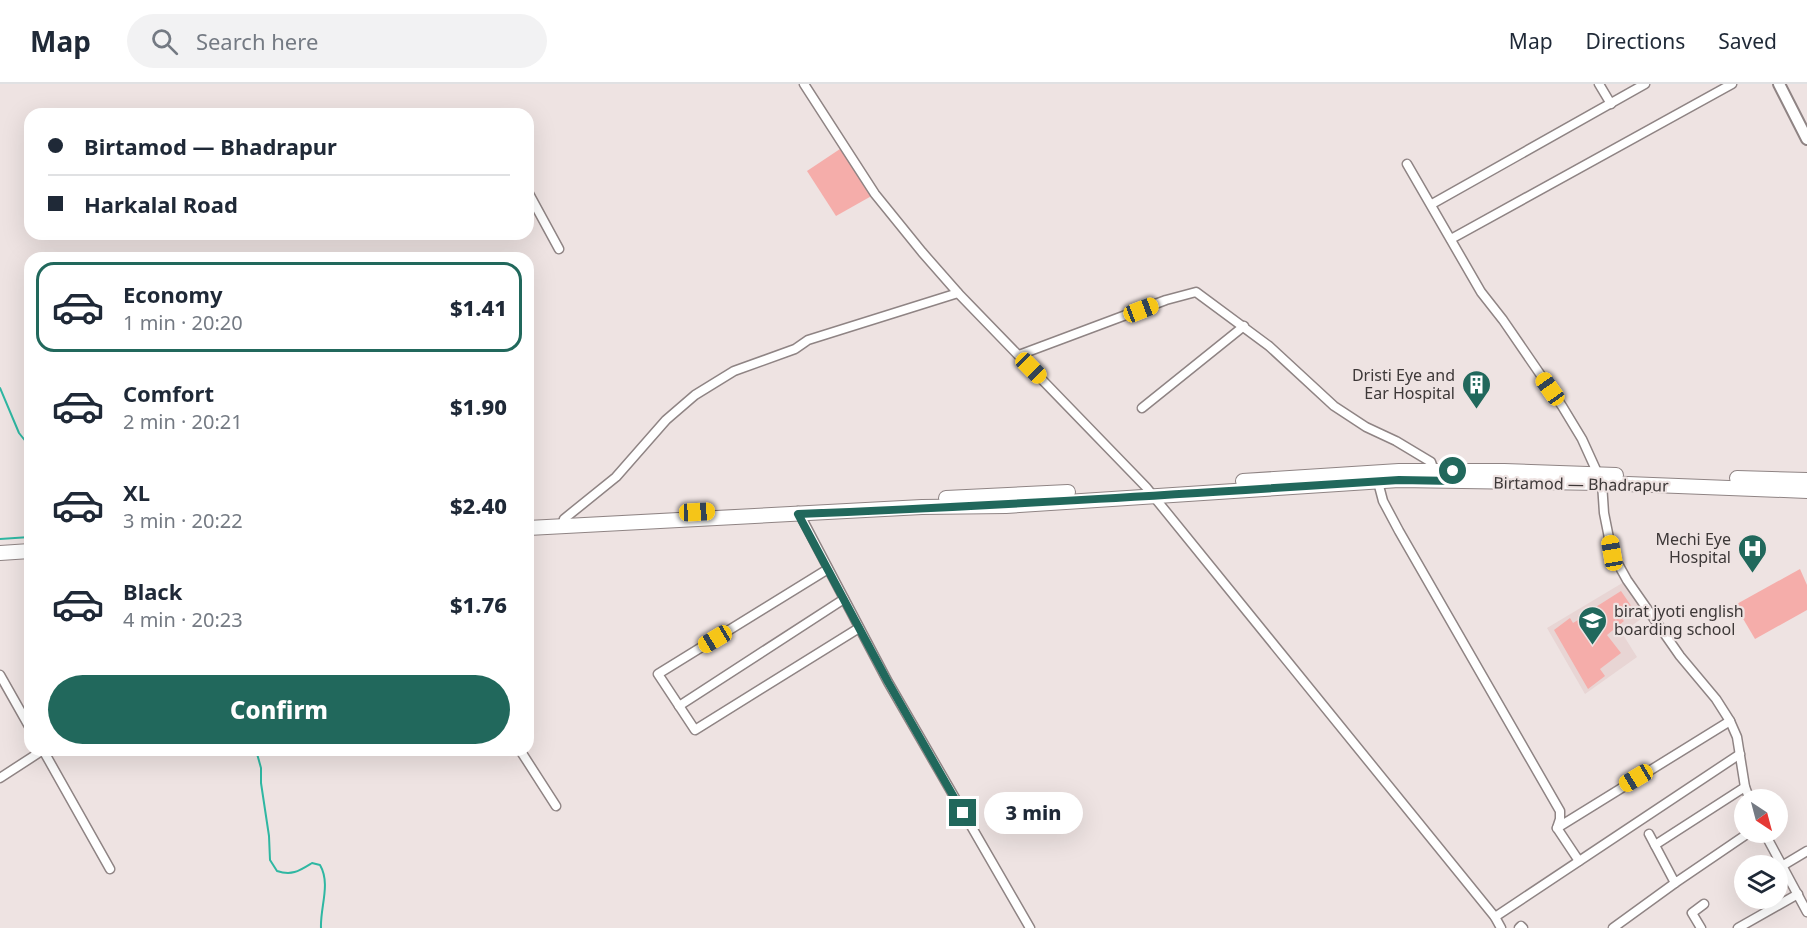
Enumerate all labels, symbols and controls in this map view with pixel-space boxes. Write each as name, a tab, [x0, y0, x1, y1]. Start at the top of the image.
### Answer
search box	[127, 14, 547, 68]
text: Map	[30, 22, 91, 60]
icon: search	[148, 25, 181, 58]
text: Search here	[196, 26, 318, 56]
text: Map	[1509, 27, 1553, 55]
text: Directions	[1586, 27, 1685, 55]
text: Saved	[1718, 27, 1777, 55]
text: Birtamod — Bhadrapur	[84, 131, 337, 161]
text: Harkalal Road	[84, 189, 238, 219]
text: Economy	[123, 279, 222, 309]
icon: car	[51, 280, 105, 334]
text: $1.41	[450, 292, 507, 322]
car	[1121, 295, 1161, 325]
text: 1 min · 20:20	[123, 309, 243, 336]
car	[1012, 349, 1050, 387]
place label: Dristi Eye and Ear Hospital	[1352, 364, 1455, 404]
building icon: Dristi Eye and Ear Hospital	[1460, 368, 1492, 410]
car	[1532, 369, 1568, 409]
text: Comfort	[123, 378, 214, 408]
icon: car	[51, 379, 105, 433]
text: $1.90	[450, 391, 507, 421]
text: 2 min · 20:21	[123, 408, 243, 435]
route start	[1439, 457, 1466, 484]
street label: Birtamod — Bhadrapur	[1493, 471, 1669, 497]
text: XL	[123, 477, 150, 507]
icon: car	[51, 478, 105, 532]
text: $2.40	[450, 490, 507, 520]
car	[679, 502, 715, 522]
text: 3 min · 20:22	[123, 507, 243, 534]
place label: Mechi Eye Hospital	[1656, 528, 1731, 568]
hospital icon: Mechi Eye Hospital	[1736, 532, 1768, 574]
car	[1600, 534, 1624, 572]
text: Black	[123, 576, 182, 606]
icon: car	[51, 577, 105, 631]
text: $1.76	[450, 589, 507, 619]
place label: birat jyoti english boarding school	[1614, 600, 1744, 640]
school or university icon: birat jyoti english boarding school	[1577, 604, 1609, 646]
text: 4 min · 20:23	[123, 606, 243, 633]
car	[695, 622, 735, 656]
button: Confirm	[48, 675, 510, 744]
car	[1616, 761, 1656, 795]
north arrow	[1734, 789, 1788, 843]
map controls	[1734, 789, 1788, 909]
callout: 3 min	[984, 792, 1083, 834]
route end	[949, 799, 976, 826]
text: 3 min	[1006, 799, 1061, 826]
button: layers	[1734, 855, 1788, 909]

